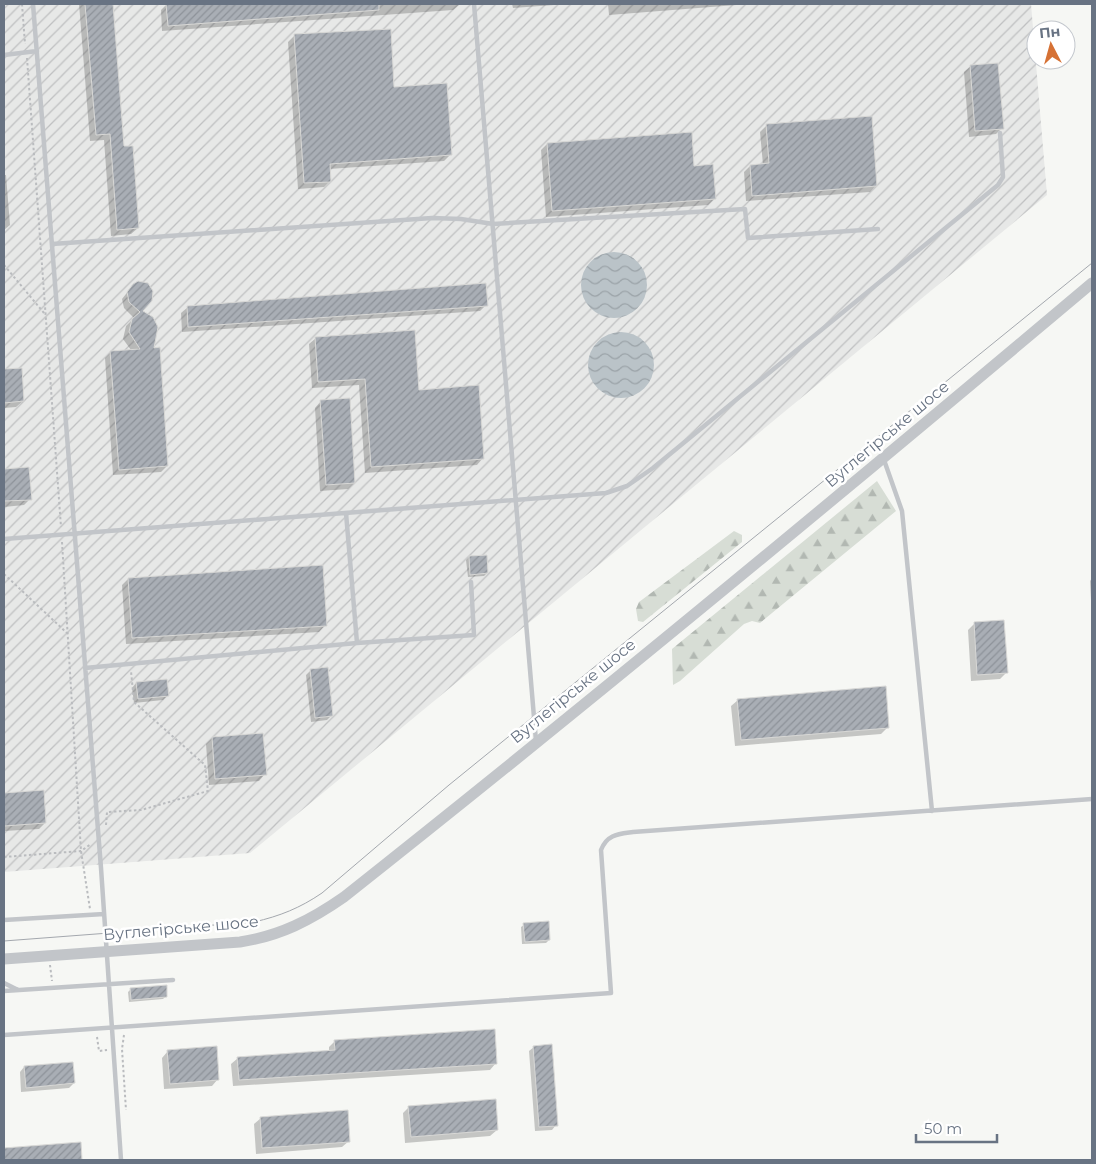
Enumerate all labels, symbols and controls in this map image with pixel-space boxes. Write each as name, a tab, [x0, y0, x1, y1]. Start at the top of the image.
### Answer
north arrow	[1026, 20, 1076, 70]
text: Пн	[1038, 22, 1061, 42]
street label: Вуглегірське шосе	[821, 377, 953, 491]
street label: Вуглегірське шосе	[506, 635, 640, 747]
street label: Вуглегірське шосе	[103, 912, 259, 944]
scale bar	[916, 1112, 997, 1144]
text: 50 m	[924, 1119, 962, 1138]

